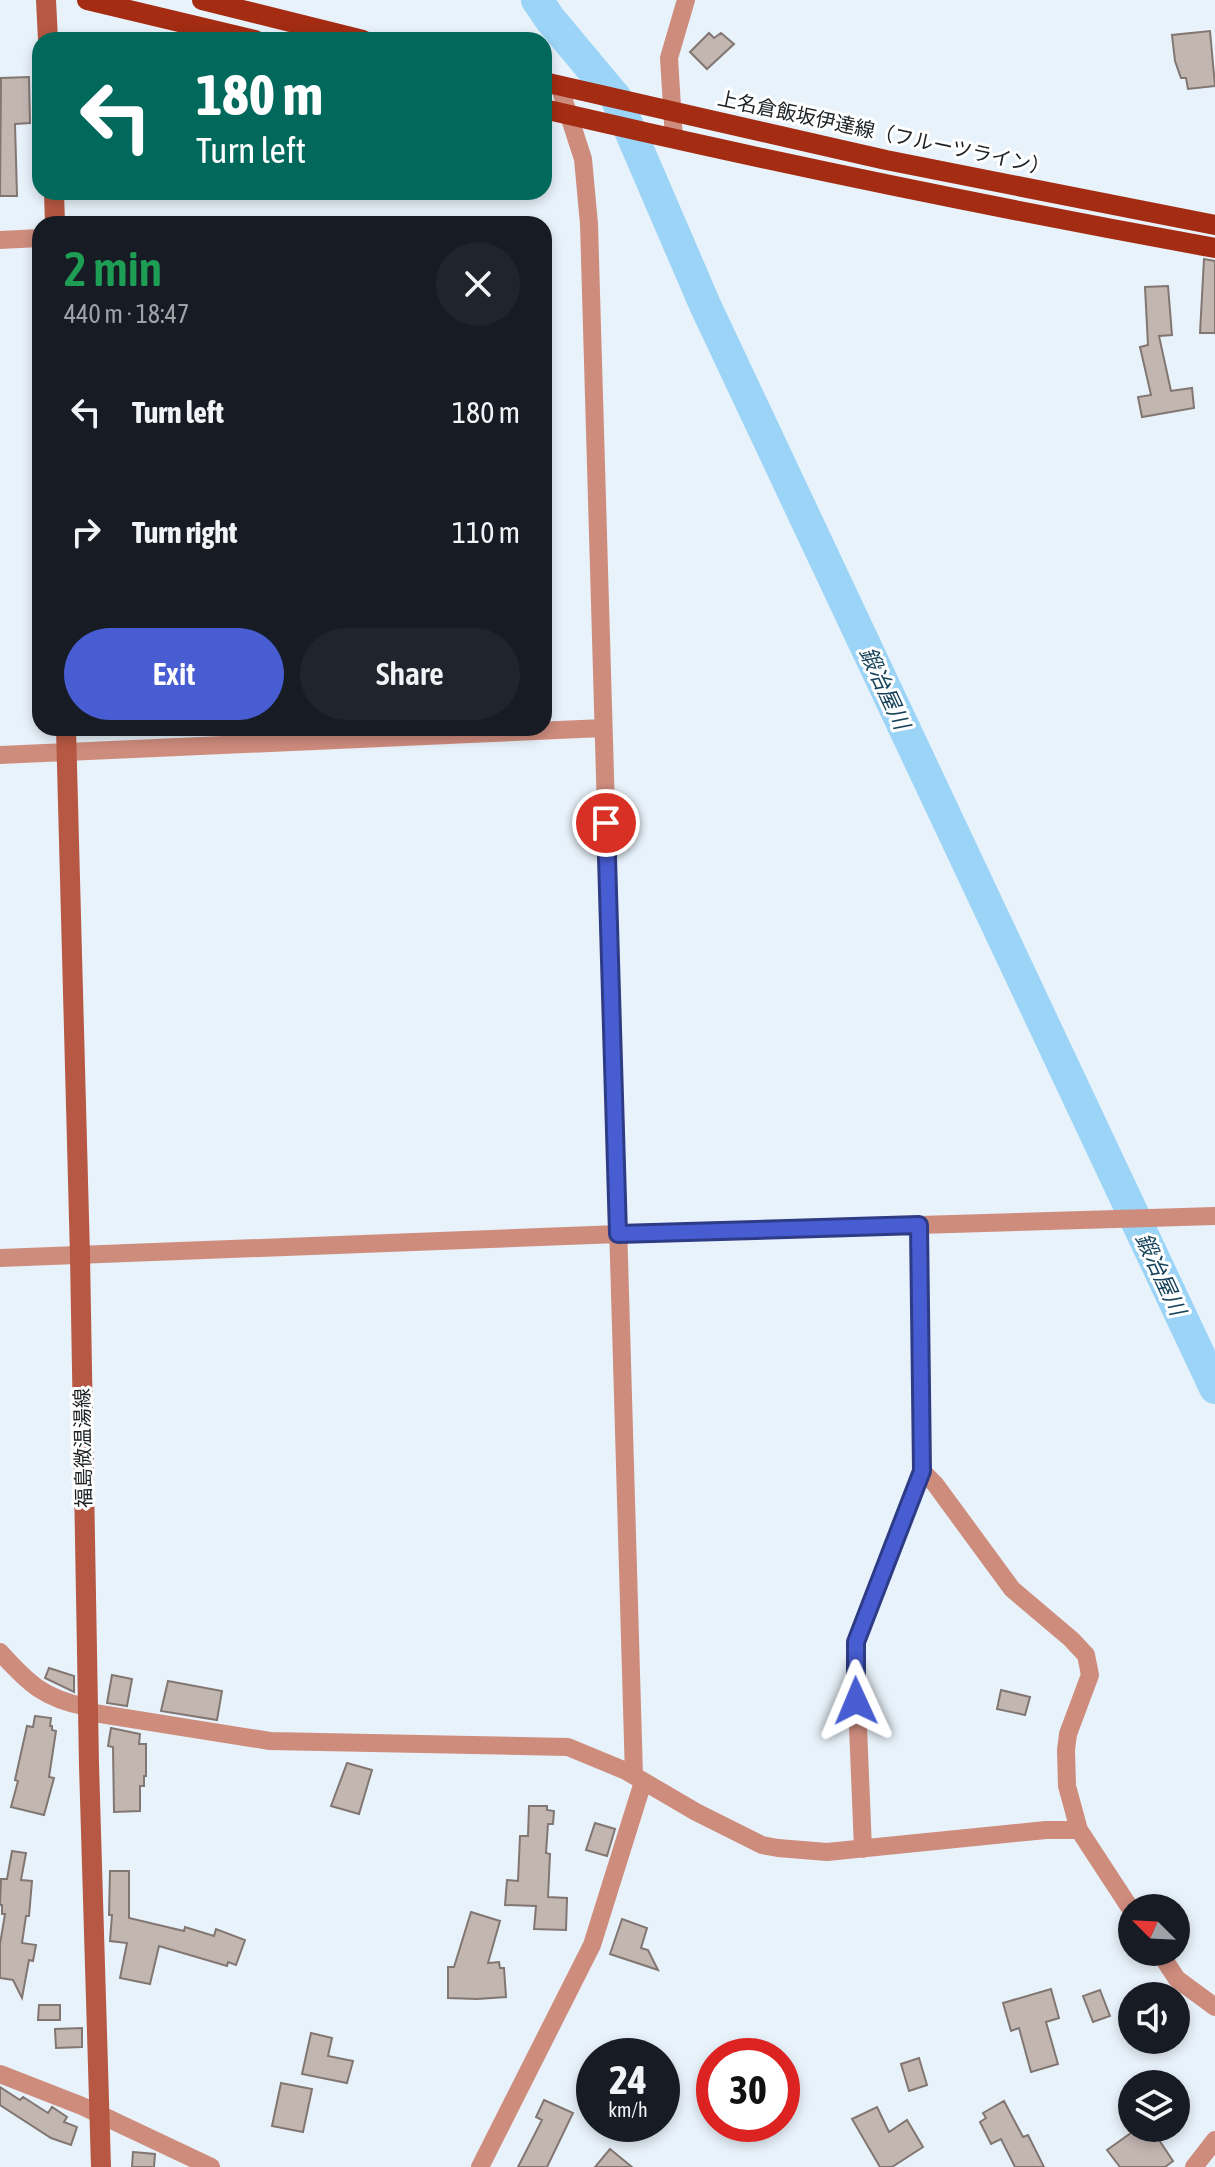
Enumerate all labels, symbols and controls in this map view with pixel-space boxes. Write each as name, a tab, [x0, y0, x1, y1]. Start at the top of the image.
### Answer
text: 180 m	[196, 63, 323, 127]
icon: left	[64, 64, 168, 168]
street label: 上名倉飯坂伊達線（フルーツライン）	[716, 86, 1053, 179]
text: Turn left	[196, 129, 306, 171]
text: 2 min	[64, 241, 162, 296]
button: close	[436, 242, 520, 326]
text: 440 m · 18:47	[64, 299, 189, 329]
icon: left	[64, 390, 108, 434]
text: Turn left	[132, 395, 224, 429]
text: 180 m	[452, 395, 520, 429]
icon: right	[64, 510, 108, 554]
text: Turn right	[132, 515, 238, 549]
text: 110 m	[452, 515, 520, 549]
button: Exit	[64, 628, 284, 720]
button: Share	[300, 628, 520, 720]
water label: 鍛冶屋川	[855, 643, 916, 735]
pin	[572, 789, 640, 857]
icon: arrive	[584, 801, 628, 845]
water label: 鍛冶屋川	[1131, 1229, 1192, 1321]
street label: 福島微温湯線	[70, 1388, 95, 1508]
position arrow	[814, 1659, 898, 1743]
north arrow	[1118, 1894, 1190, 1966]
map controls	[1118, 1894, 1190, 2142]
button: sound	[1118, 1982, 1190, 2054]
speed limit sign: 30	[696, 2038, 800, 2142]
text: 24	[609, 2057, 647, 2102]
button: layers	[1118, 2070, 1190, 2142]
text: km/h	[608, 2098, 648, 2121]

